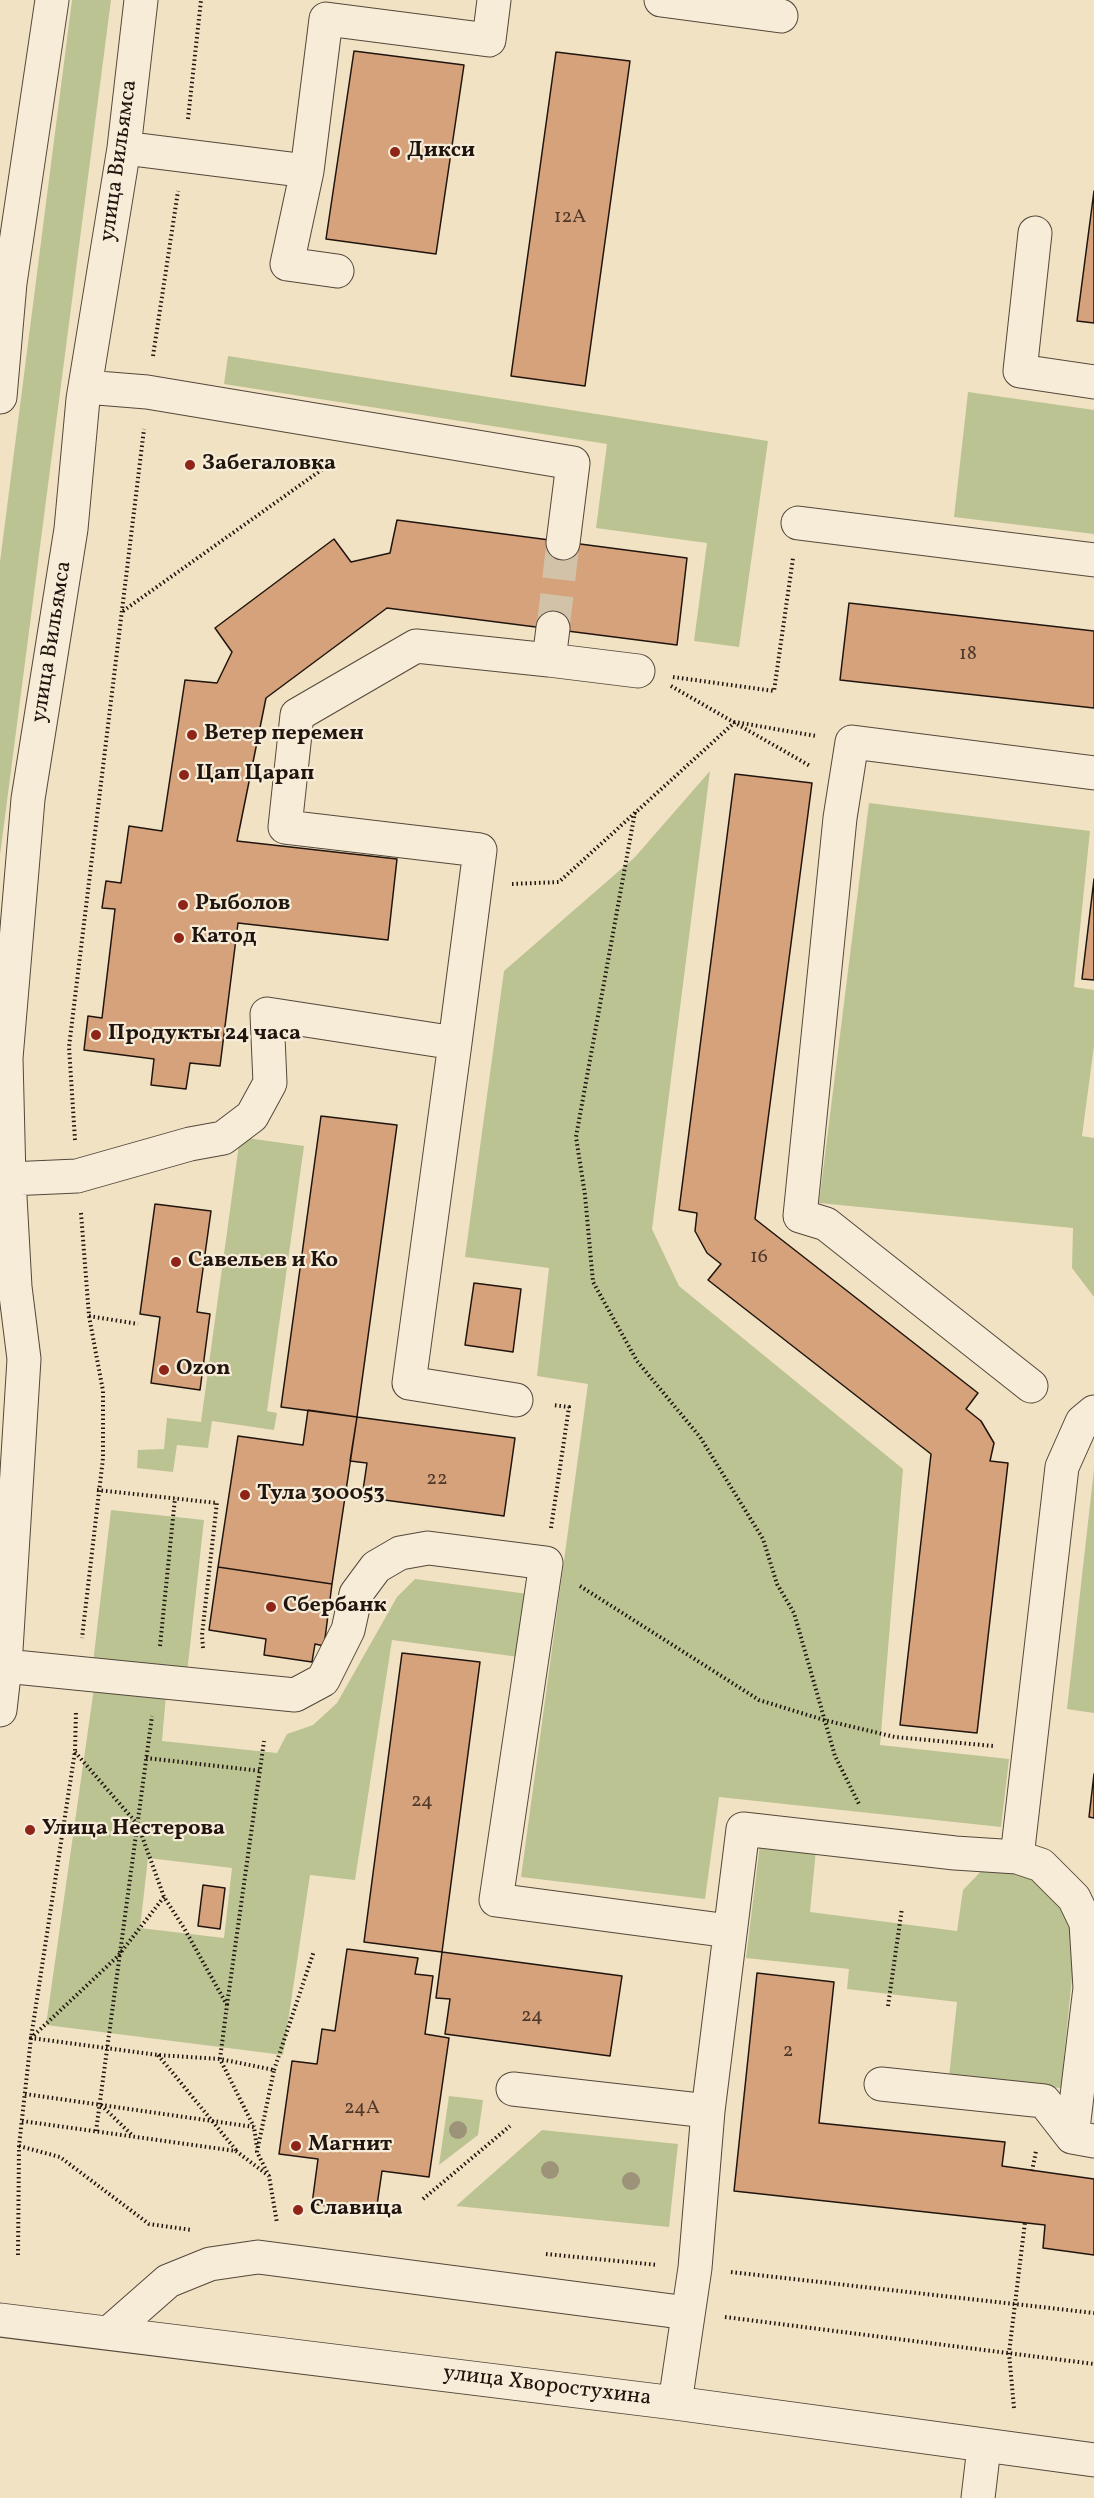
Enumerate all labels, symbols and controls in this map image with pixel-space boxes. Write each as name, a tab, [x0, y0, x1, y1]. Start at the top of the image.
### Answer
street label: улица Вильямса	[96, 78, 144, 244]
place label: Дикси	[407, 139, 475, 165]
marker: Дикси	[388, 145, 402, 159]
house number: 12А	[554, 206, 586, 230]
place label: Забегаловка	[202, 452, 336, 478]
marker: Забегаловка	[183, 458, 197, 472]
street label: улица Вильямса	[27, 559, 79, 725]
house number: 18	[959, 643, 977, 667]
place label: Ветер перемен	[204, 722, 364, 748]
marker: Ветер перемен	[185, 728, 199, 742]
place label: Цап Царап	[196, 762, 314, 788]
marker: Цап Царап	[177, 768, 191, 782]
place label: Рыболов	[195, 892, 290, 918]
marker: Рыболов	[176, 898, 190, 912]
place label: Катод	[191, 925, 256, 951]
marker: Катод	[172, 931, 186, 945]
place label: Продукты 24 часа	[108, 1022, 301, 1048]
marker: Продукты 24 часа	[89, 1028, 103, 1042]
house number: 16	[750, 1246, 768, 1270]
place label: Савельев и Ко	[188, 1249, 338, 1275]
marker: Савельев и Ко	[169, 1255, 183, 1269]
place label: Ozon	[176, 1357, 231, 1383]
marker: Ozon	[157, 1363, 171, 1377]
house number: 22	[426, 1468, 448, 1492]
place label: Тула 300053	[257, 1482, 385, 1508]
marker: Тула 300053	[238, 1488, 252, 1502]
place label: Сбербанк	[283, 1594, 387, 1620]
marker: Сбербанк	[264, 1600, 278, 1614]
house number: 24	[411, 1790, 433, 1814]
place label: Улица Нестерова	[42, 1817, 225, 1843]
marker: Улица Нестерова	[23, 1823, 37, 1837]
house number: 24	[521, 2005, 543, 2029]
house number: 2	[783, 2040, 793, 2064]
house number: 24А	[344, 2097, 380, 2121]
place label: Магнит	[308, 2133, 392, 2159]
marker: Магнит	[289, 2139, 303, 2153]
place label: Славица	[310, 2197, 403, 2223]
marker: Славица	[291, 2203, 305, 2217]
street label: улица Хворостухина	[441, 2361, 653, 2413]

